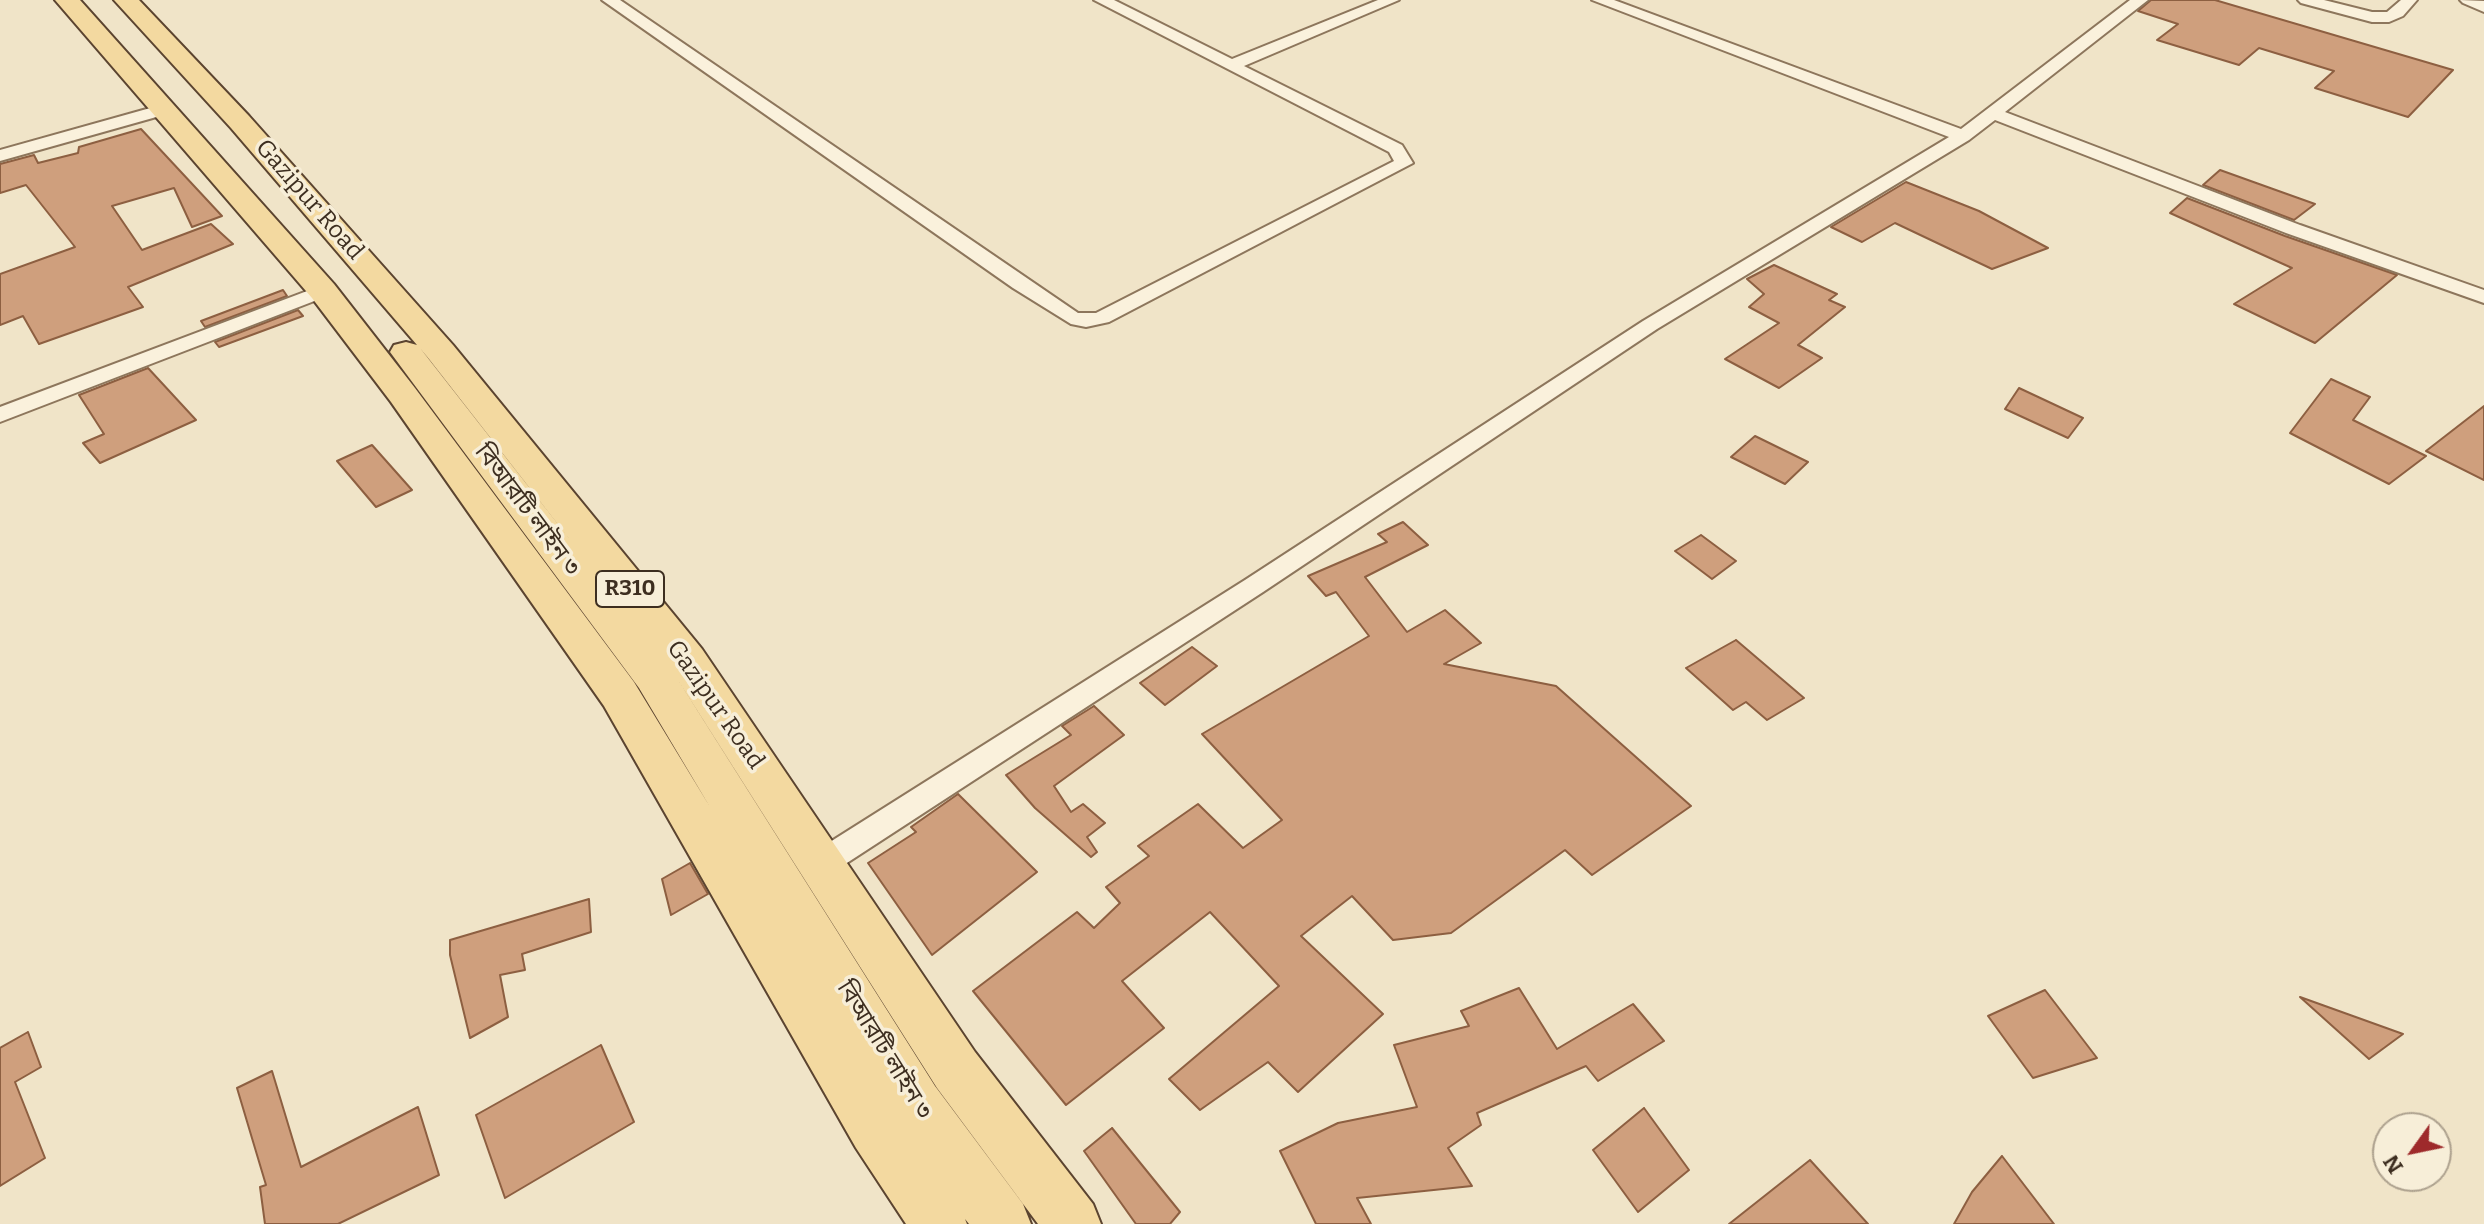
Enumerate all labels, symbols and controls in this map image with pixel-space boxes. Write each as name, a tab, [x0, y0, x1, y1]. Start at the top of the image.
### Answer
street label: Gazipur Road	[249, 134, 369, 266]
street label: বিআরটি লাইন ৩	[468, 439, 586, 581]
road number: R310	[596, 571, 664, 607]
street label: Gazipur Road	[660, 635, 770, 775]
street label: বিআরটি লাইন ৩	[830, 976, 938, 1124]
north arrow	[2372, 1112, 2452, 1192]
text: N	[2377, 1150, 2409, 1179]

